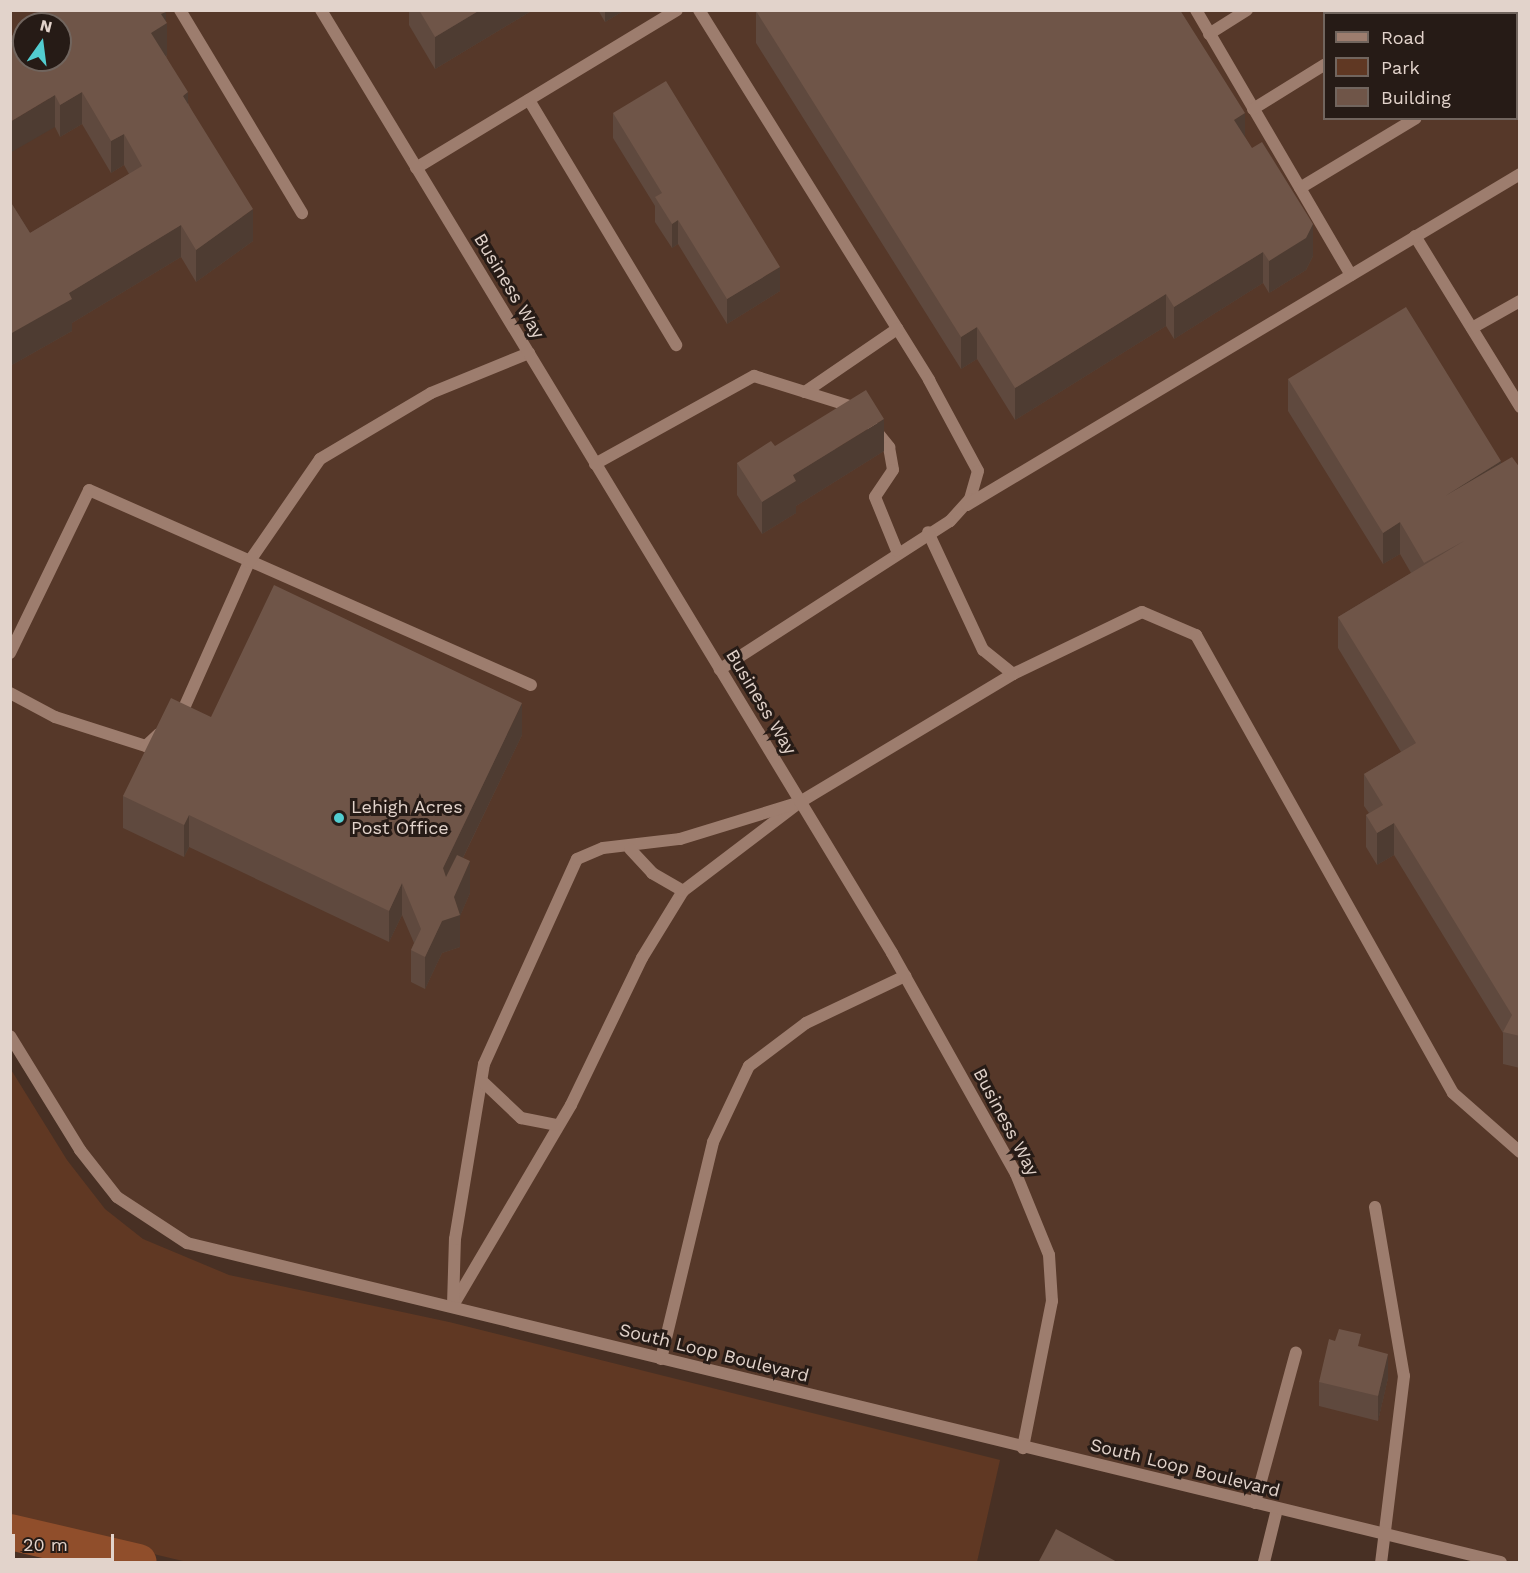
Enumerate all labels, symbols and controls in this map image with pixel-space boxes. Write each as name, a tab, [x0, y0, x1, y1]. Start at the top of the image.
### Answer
north arrow	[12, 12, 72, 72]
legend	[1323, 12, 1518, 120]
text: N	[38, 15, 54, 37]
text: Road	[1381, 27, 1425, 48]
text: Park	[1381, 57, 1420, 78]
text: Building	[1381, 87, 1451, 108]
street label: Business Way	[469, 229, 549, 343]
street label: Business Way	[721, 645, 801, 759]
place label: Lehigh Acres Post Office	[351, 797, 463, 840]
marker: Lehigh Acres Post Office	[332, 811, 346, 825]
street label: Business Way	[968, 1064, 1044, 1180]
street label: South Loop Boulevard	[617, 1319, 811, 1387]
street label: South Loop Boulevard	[1088, 1434, 1282, 1502]
scale bar	[15, 1522, 117, 1560]
text: 20 m	[23, 1534, 68, 1555]

